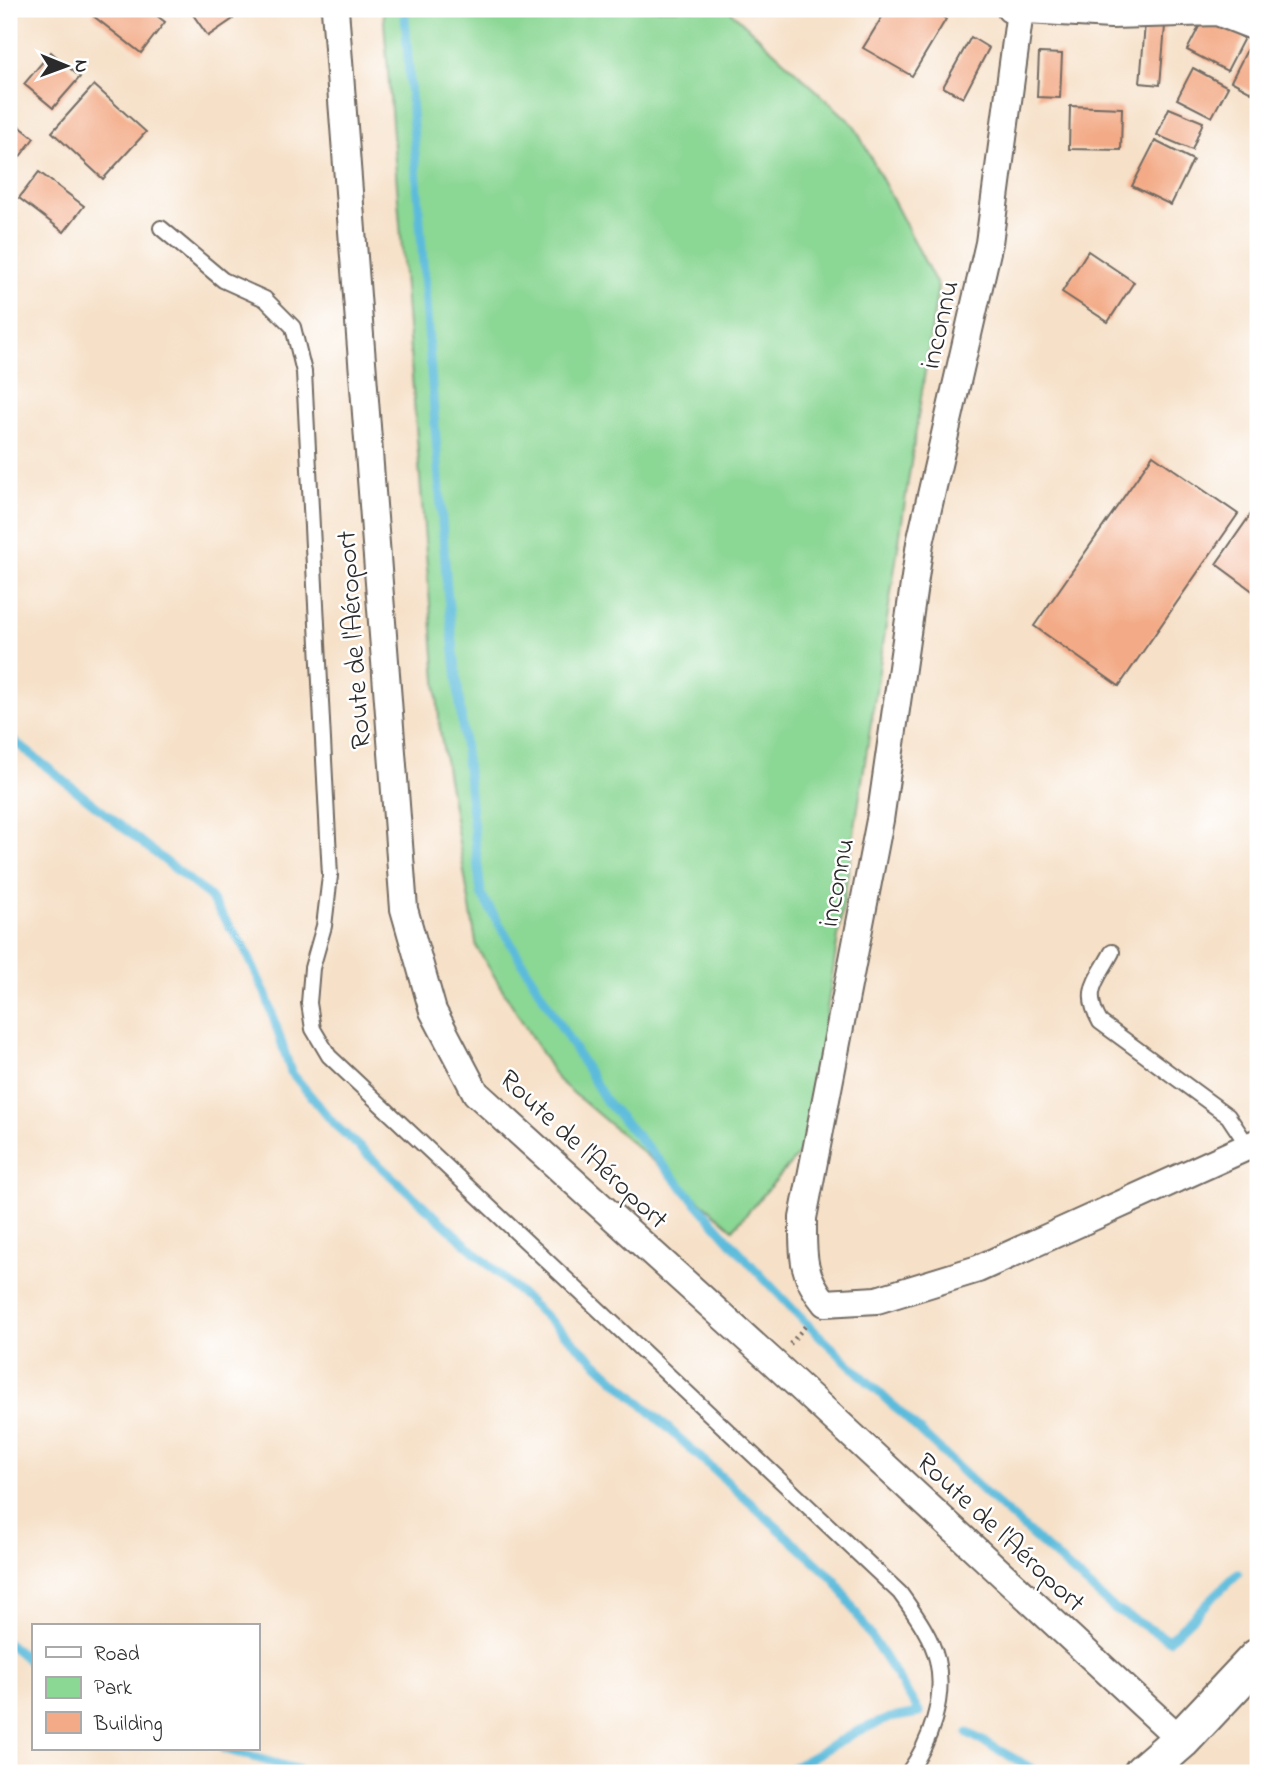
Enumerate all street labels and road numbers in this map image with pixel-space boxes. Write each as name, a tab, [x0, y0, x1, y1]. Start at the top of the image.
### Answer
street label: inconnu	[911, 277, 971, 373]
street label: Route de l'Aéroport	[327, 529, 384, 750]
street label: inconnu	[810, 835, 867, 930]
street label: Route de l'Aéroport	[489, 1061, 677, 1240]
street label: Route de l'Aéroport	[906, 1444, 1094, 1623]

